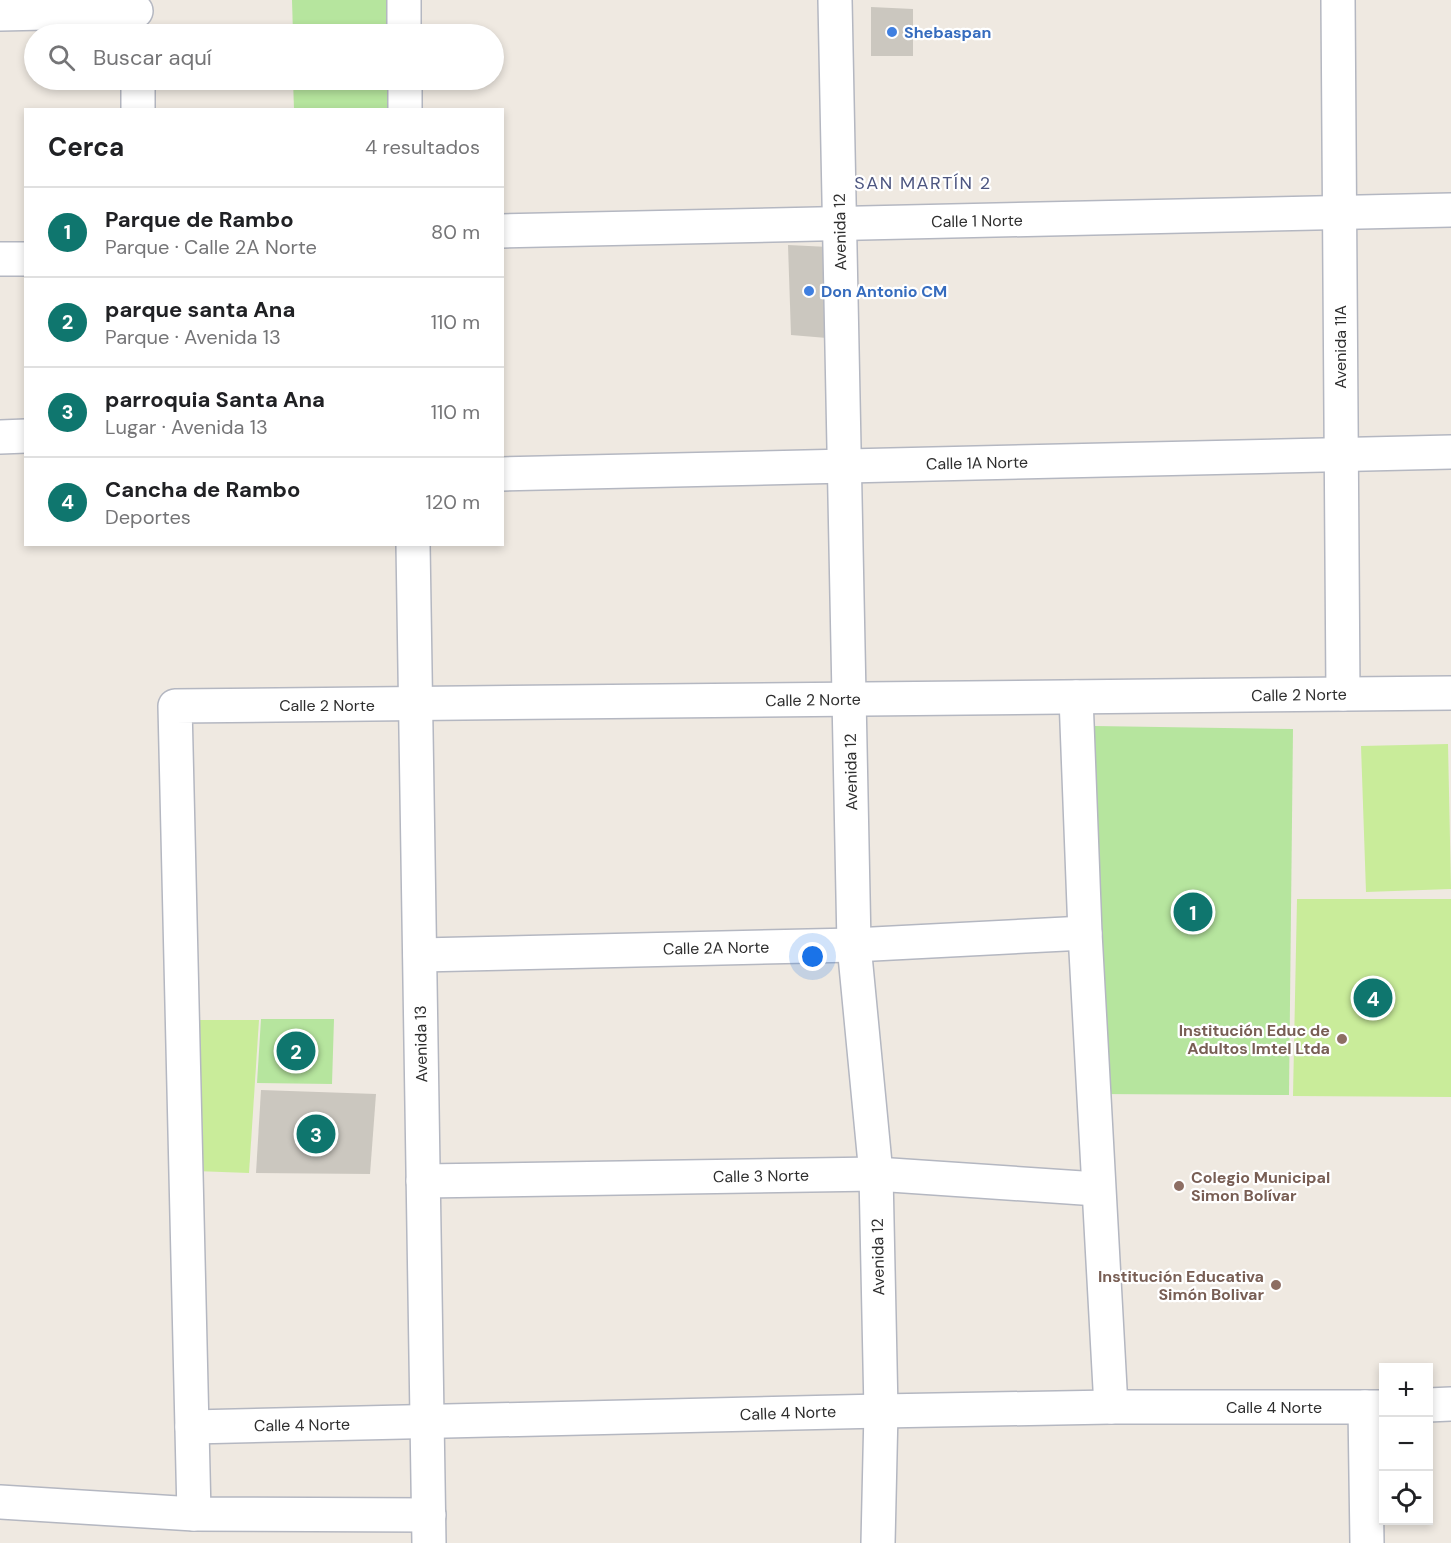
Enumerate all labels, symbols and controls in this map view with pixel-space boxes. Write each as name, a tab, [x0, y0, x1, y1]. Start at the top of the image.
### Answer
place label: Shebaspan	[904, 22, 991, 43]
search box	[24, 24, 504, 90]
marker: Shebaspan	[885, 25, 899, 39]
icon: search	[45, 41, 78, 74]
text: Buscar aquí	[93, 43, 212, 72]
text: Cerca	[48, 130, 124, 164]
text: 4 resultados	[365, 134, 480, 160]
district label: SAN MARTÍN 2	[854, 171, 992, 195]
street label: Avenida 12	[829, 193, 851, 271]
text: Parque de Rambo	[105, 205, 294, 234]
street label: Calle 1 Norte	[931, 210, 1023, 232]
text: 1	[64, 219, 71, 245]
text: 80 m	[431, 219, 480, 245]
text: Parque · Calle 2A Norte	[105, 234, 317, 260]
place label: Don Antonio CM	[821, 281, 947, 302]
marker: Don Antonio CM	[802, 284, 816, 298]
text: parque santa Ana	[105, 295, 295, 324]
street label: Avenida 11A	[1330, 305, 1351, 389]
text: 2	[62, 309, 73, 335]
text: 110 m	[431, 309, 480, 335]
text: Parque · Avenida 13	[105, 324, 281, 350]
text: parroquia Santa Ana	[105, 385, 325, 414]
text: 3	[61, 399, 74, 425]
text: 110 m	[431, 399, 480, 425]
text: Lugar · Avenida 13	[105, 414, 268, 440]
street label: Calle 1A Norte	[926, 452, 1028, 474]
text: Cancha de Rambo	[105, 475, 300, 504]
text: 4	[61, 489, 74, 515]
text: 120 m	[426, 489, 480, 515]
text: Deportes	[105, 504, 191, 530]
street label: Calle 2 Norte	[1251, 684, 1347, 706]
street label: Calle 2 Norte	[765, 689, 861, 711]
street label: Calle 2 Norte	[279, 695, 375, 716]
street label: Avenida 12	[840, 733, 862, 811]
pin: 1	[1174, 890, 1212, 934]
street label: Calle 2A Norte	[663, 937, 769, 959]
your location	[798, 942, 827, 971]
pin: 4	[1354, 976, 1392, 1020]
street label: Avenida 13	[410, 1005, 432, 1083]
place label: Institución Educ de Adultos Imtel Ltda	[1179, 1020, 1330, 1059]
pin: 2	[276, 1028, 316, 1074]
marker: Institución Educ de Adultos Imtel Ltda	[1335, 1032, 1349, 1046]
pin: 3	[296, 1112, 336, 1156]
street label: Calle 3 Norte	[713, 1165, 809, 1187]
place label: Colegio Municipal Simon Bolívar	[1191, 1167, 1330, 1206]
marker: Colegio Municipal Simon Bolívar	[1172, 1179, 1186, 1193]
street label: Avenida 12	[867, 1218, 889, 1296]
place label: Institución Educativa Simón Bolivar	[1098, 1266, 1264, 1305]
marker: Institución Educativa Simón Bolivar	[1269, 1278, 1283, 1292]
map controls	[1379, 1363, 1433, 1525]
button: +	[1379, 1363, 1433, 1417]
street label: Calle 4 Norte	[1226, 1397, 1322, 1418]
street label: Calle 4 Norte	[740, 1401, 836, 1425]
street label: Calle 4 Norte	[254, 1414, 350, 1436]
button: −	[1379, 1417, 1433, 1471]
button: locate	[1379, 1471, 1433, 1525]

